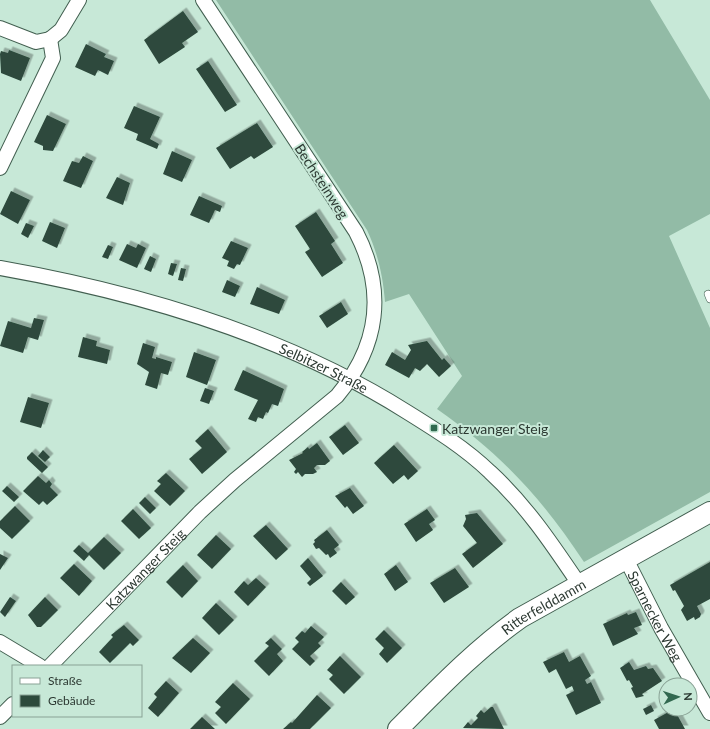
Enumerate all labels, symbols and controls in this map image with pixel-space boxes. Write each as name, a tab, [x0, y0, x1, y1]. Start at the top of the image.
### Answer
street label: Bechsteinweg	[291, 140, 353, 222]
street label: Selbitzer Straße	[277, 339, 371, 396]
place label: Katzwanger Steig	[442, 420, 548, 437]
marker: Katzwanger Steig	[429, 423, 439, 433]
street label: Katzwanger Steig	[102, 525, 188, 613]
street label: Sparnecker Weg	[625, 568, 687, 664]
street label: Ritterfelddamm	[497, 575, 588, 638]
legend	[12, 665, 142, 717]
text: Straße	[48, 673, 82, 688]
north arrow	[658, 677, 698, 717]
text: N	[682, 692, 695, 701]
text: Gebäude	[48, 693, 95, 708]

